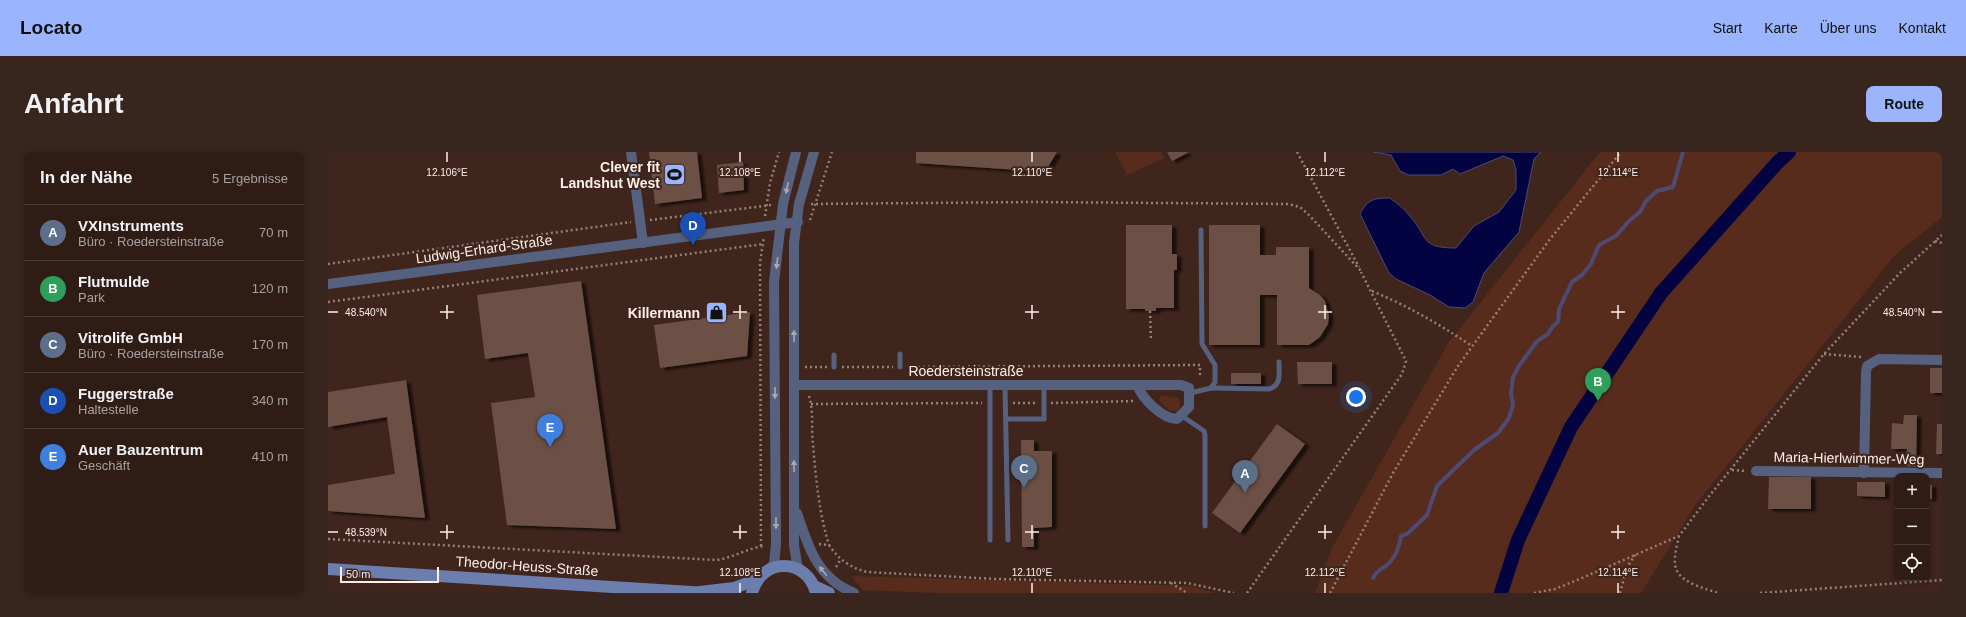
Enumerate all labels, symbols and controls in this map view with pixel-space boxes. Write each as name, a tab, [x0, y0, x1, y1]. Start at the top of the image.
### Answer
text: Locato	[20, 17, 82, 38]
text: Start	[1713, 20, 1742, 36]
text: Karte	[1764, 20, 1798, 36]
text: Über uns	[1820, 20, 1877, 36]
text: Kontakt	[1899, 20, 1946, 36]
button: Route	[1866, 86, 1942, 122]
text: Anfahrt	[24, 88, 124, 119]
place label: Clever fit Landshut West	[560, 159, 660, 191]
sports icon: Clever fit Landshut West	[662, 162, 688, 188]
text: 12.106°E	[426, 167, 468, 178]
text: 12.108°E	[719, 167, 761, 178]
text: 12.110°E	[1012, 167, 1053, 178]
text: 12.112°E	[1305, 167, 1346, 178]
text: 12.114°E	[1598, 167, 1639, 178]
text: In der Nähe	[40, 168, 133, 187]
text: 5 Ergebnisse	[212, 171, 288, 186]
one-way arrow	[783, 182, 789, 194]
pin: D	[680, 212, 706, 245]
text: VXInstruments	[78, 217, 184, 234]
text: A	[48, 225, 58, 240]
text: 70 m	[259, 225, 288, 240]
street label: Ludwig-Erhard-Straße	[415, 231, 554, 267]
text: Büro · Roedersteinstraße	[78, 234, 224, 249]
one-way arrow	[773, 257, 780, 269]
text: Flutmulde	[78, 273, 150, 290]
text: B	[48, 281, 58, 296]
text: 120 m	[252, 281, 288, 296]
text: Park	[78, 290, 105, 305]
shop icon: Killermann	[703, 300, 729, 326]
place label: Killermann	[628, 305, 700, 321]
text: 48.540°N	[345, 307, 387, 318]
text: 48.540°N	[1883, 307, 1925, 318]
text: Vitrolife GmbH	[78, 329, 183, 346]
one-way arrow	[791, 329, 797, 342]
text: C	[48, 337, 58, 352]
text: 170 m	[252, 337, 288, 352]
text: Büro · Roedersteinstraße	[78, 346, 224, 361]
street label: Roedersteinstraße	[908, 363, 1024, 379]
pin: B	[1585, 368, 1611, 401]
text: Fuggerstraße	[78, 385, 174, 402]
one-way arrow	[772, 387, 778, 400]
your location	[1346, 387, 1366, 407]
text: D	[48, 393, 58, 408]
text: 340 m	[252, 393, 288, 408]
text: Haltestelle	[78, 402, 139, 417]
pin: E	[537, 414, 563, 447]
text: Auer Bauzentrum	[78, 441, 203, 458]
text: E	[49, 449, 57, 464]
text: 410 m	[252, 449, 288, 464]
street label: Maria-Hierlwimmer-Weg	[1774, 449, 1924, 467]
pin: C	[1011, 455, 1037, 488]
text: Geschäft	[78, 458, 130, 473]
one-way arrow	[791, 459, 797, 472]
pin: A	[1232, 460, 1258, 493]
map controls	[1894, 473, 1930, 581]
button: +	[1894, 473, 1930, 509]
button: −	[1894, 509, 1930, 545]
one-way arrow	[773, 517, 779, 530]
text: 48.539°N	[345, 527, 387, 538]
button: locate	[1894, 545, 1930, 581]
street label: Theodor-Heuss-Straße	[455, 553, 599, 579]
scale bar	[340, 565, 439, 584]
one-way arrow	[818, 566, 827, 576]
text: 12.108°E	[719, 567, 761, 578]
text: 12.110°E	[1012, 567, 1053, 578]
text: 12.112°E	[1305, 567, 1346, 578]
text: 12.114°E	[1598, 567, 1639, 578]
text: 50 m	[346, 568, 370, 580]

